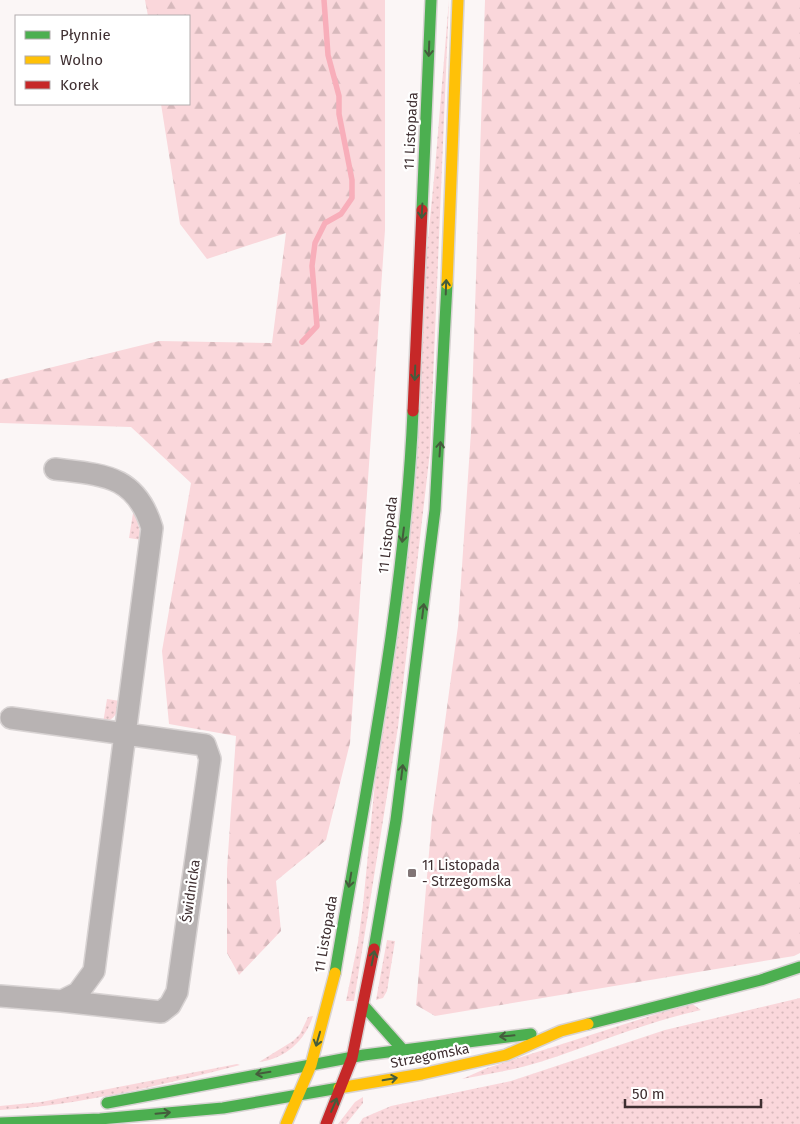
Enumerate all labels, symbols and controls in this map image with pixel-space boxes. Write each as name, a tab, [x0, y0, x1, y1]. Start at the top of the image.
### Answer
legend	[15, 15, 190, 105]
text: Płynnie	[60, 26, 111, 44]
one-way arrow	[425, 40, 434, 56]
text: Wolno	[60, 51, 103, 69]
text: Korek	[60, 76, 99, 94]
street label: 11 Listopada	[400, 92, 422, 170]
one-way arrow	[418, 203, 427, 219]
one-way arrow	[442, 279, 451, 295]
one-way arrow	[411, 365, 420, 381]
one-way arrow	[435, 441, 444, 457]
street label: 11 Listopada	[375, 495, 401, 575]
one-way arrow	[398, 527, 408, 543]
one-way arrow	[418, 603, 428, 619]
one-way arrow	[397, 764, 407, 780]
place label: 11 Listopada - Strzegomska	[422, 857, 511, 890]
street label: Świdnicka	[177, 858, 204, 924]
marker: 11 Listopada - Strzegomska	[406, 867, 418, 879]
one-way arrow	[345, 872, 355, 888]
street label: 11 Listopada	[311, 894, 341, 974]
one-way arrow	[369, 950, 378, 966]
one-way arrow	[313, 1031, 323, 1047]
one-way arrow	[500, 1032, 516, 1041]
street label: Strzegomska	[389, 1040, 471, 1072]
one-way arrow	[255, 1068, 271, 1078]
one-way arrow	[382, 1074, 398, 1084]
scale bar	[625, 1076, 761, 1108]
text: 50 m	[632, 1085, 665, 1103]
one-way arrow	[330, 1098, 339, 1113]
one-way arrow	[155, 1108, 171, 1118]

